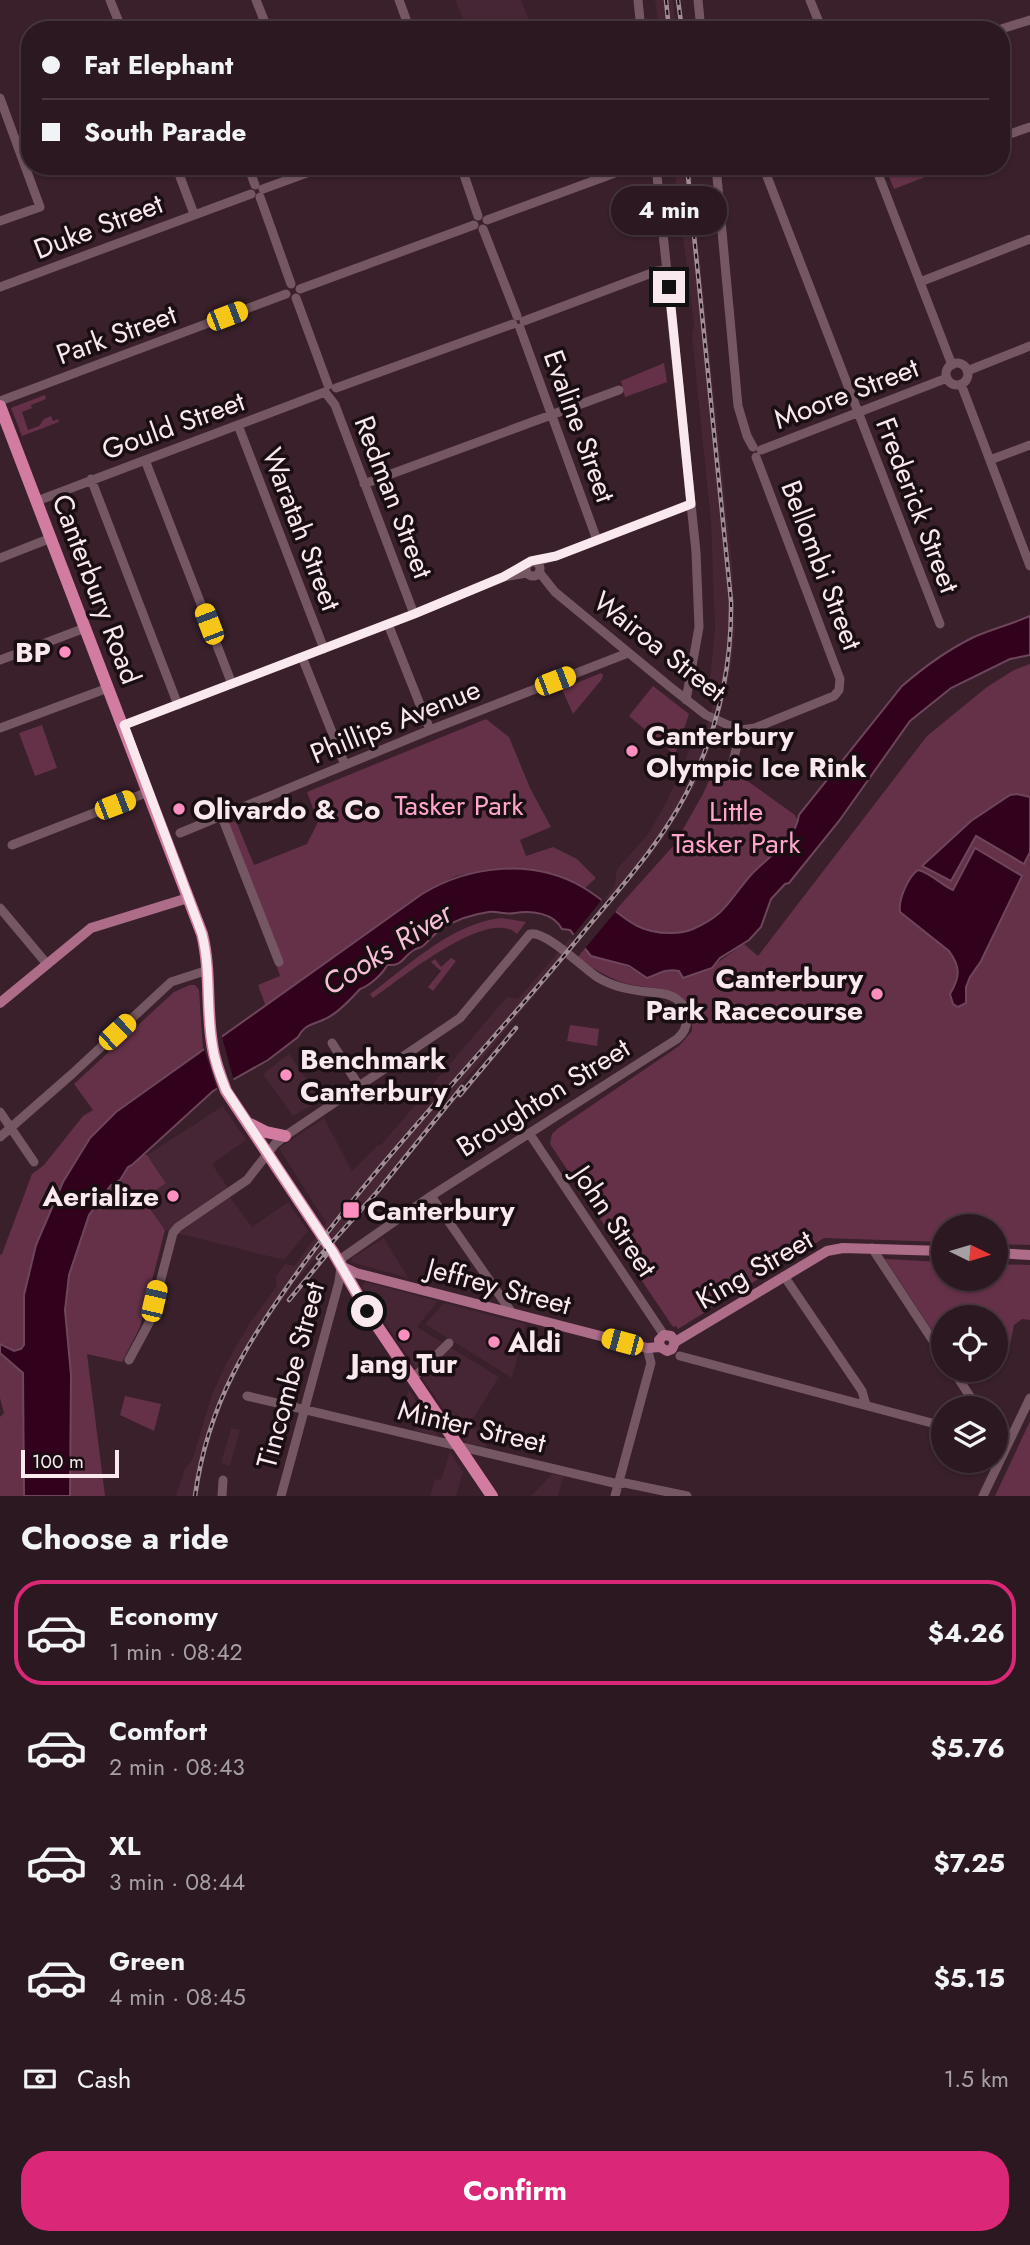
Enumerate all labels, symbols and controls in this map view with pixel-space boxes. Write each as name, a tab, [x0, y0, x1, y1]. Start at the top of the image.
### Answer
text: Fat Elephant	[84, 46, 233, 84]
text: South Parade	[84, 113, 246, 151]
street label: Duke Street	[28, 183, 169, 270]
callout: 4 min	[611, 186, 727, 234]
text: 4 min	[638, 193, 700, 227]
route end	[653, 271, 685, 303]
street label: Park Street	[50, 294, 182, 375]
car	[204, 299, 251, 333]
street label: Evaline Street	[533, 344, 626, 508]
street label: Moore Street	[768, 347, 925, 440]
street label: Gould Street	[96, 381, 251, 470]
street label: Redman Street	[344, 410, 443, 585]
street label: Frederick Street	[865, 411, 970, 599]
street label: Waratah Street	[252, 442, 352, 617]
street label: Bellombi Street	[770, 475, 873, 656]
street label: Canterbury Road	[41, 488, 152, 690]
street label: Wairoa Street	[584, 581, 735, 712]
car	[192, 601, 227, 647]
place label: BP	[15, 632, 51, 673]
marker: BP	[57, 644, 73, 660]
car	[532, 664, 579, 698]
street label: Phillips Avenue	[304, 669, 486, 774]
place label: Canterbury Olympic Ice Rink	[646, 715, 867, 788]
marker: Canterbury Olympic Ice Rink	[624, 743, 640, 759]
park label: Tasker Park	[394, 785, 524, 826]
car	[92, 788, 139, 822]
place label: Olivardo & Co	[193, 789, 380, 830]
park label: Little Tasker Park	[671, 791, 801, 864]
marker: Olivardo & Co	[171, 801, 187, 817]
water label: Cooks River	[313, 890, 462, 1006]
place label: Canterbury Park Racecourse	[645, 958, 863, 1031]
marker: Canterbury Park Racecourse	[869, 986, 885, 1002]
car	[95, 1010, 140, 1054]
street label: Broughton Street	[449, 1028, 638, 1167]
place label: Benchmark Canterbury	[300, 1039, 448, 1112]
marker: Benchmark Canterbury	[278, 1067, 294, 1083]
street label: John Street	[560, 1154, 667, 1285]
place label: Aerialize	[42, 1176, 159, 1217]
marker: Aerialize	[165, 1188, 181, 1204]
place label: Canterbury	[367, 1190, 515, 1231]
marker: Canterbury	[341, 1200, 361, 1220]
north arrow	[931, 1214, 1008, 1292]
map controls	[931, 1214, 1008, 1473]
street label: King Street	[688, 1219, 821, 1319]
street label: Jeffrey Street	[418, 1247, 576, 1325]
street label: Tincombe Street	[246, 1277, 335, 1473]
car	[140, 1278, 169, 1324]
route start	[351, 1295, 383, 1327]
button: locate	[931, 1305, 1008, 1382]
place label: Aldi	[507, 1322, 561, 1363]
car	[599, 1326, 646, 1358]
marker: Jang Tur	[396, 1327, 412, 1343]
marker: Aldi	[486, 1334, 502, 1350]
place label: Jang Tur	[346, 1343, 458, 1384]
street label: Minter Street	[394, 1390, 550, 1463]
button: layers	[931, 1396, 1008, 1473]
scale bar	[21, 1447, 119, 1479]
text: 100 m	[32, 1448, 84, 1475]
text: Choose a ride	[21, 1515, 229, 1561]
text: Economy	[109, 1597, 218, 1635]
icon: car	[25, 1601, 88, 1664]
text: $4.26	[928, 1614, 1005, 1652]
text: 1 min · 08:42	[109, 1635, 243, 1669]
text: Comfort	[109, 1712, 207, 1750]
icon: car	[25, 1716, 88, 1779]
text: $5.76	[931, 1729, 1005, 1767]
text: 2 min · 08:43	[109, 1750, 245, 1784]
text: XL	[109, 1827, 141, 1865]
icon: car	[25, 1831, 88, 1894]
text: $7.25	[934, 1844, 1005, 1882]
text: 3 min · 08:44	[109, 1865, 245, 1899]
text: Green	[109, 1942, 185, 1980]
icon: car	[25, 1946, 88, 2009]
text: $5.15	[934, 1959, 1005, 1997]
text: 4 min · 08:45	[109, 1980, 246, 2014]
icon: cash	[21, 2060, 59, 2098]
text: Cash	[77, 2060, 131, 2098]
text: 1.5 km	[944, 2062, 1009, 2096]
button: Confirm	[21, 2151, 1009, 2231]

